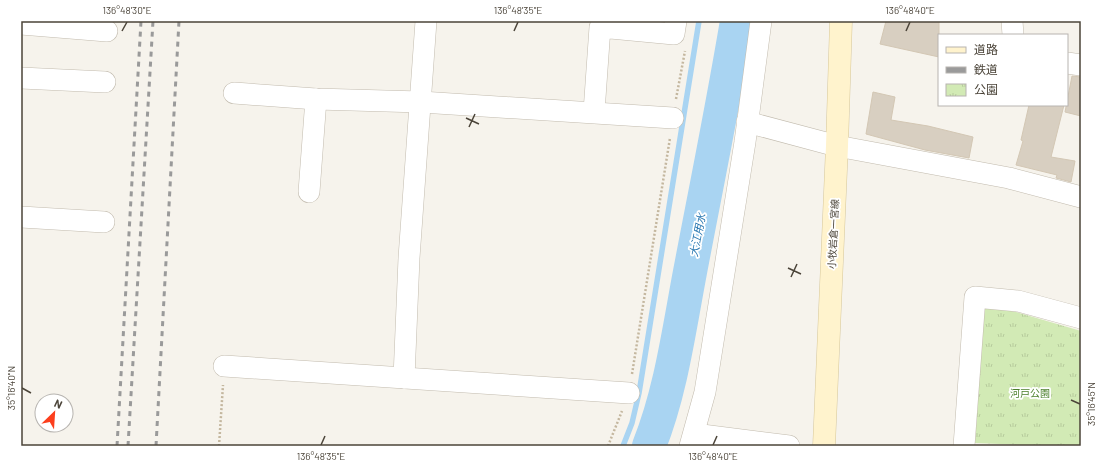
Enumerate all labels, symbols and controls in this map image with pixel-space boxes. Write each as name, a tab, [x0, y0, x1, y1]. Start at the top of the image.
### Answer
text: 136°48'30"E	[102, 4, 152, 16]
text: 136°48'35"E	[494, 4, 542, 16]
text: 136°48'40"E	[885, 4, 935, 16]
legend	[938, 34, 1068, 106]
text: 道路	[974, 42, 998, 56]
text: 鉄道	[974, 62, 998, 76]
text: 公園	[974, 82, 998, 96]
street label: 小牧岩倉一宮線	[825, 199, 841, 269]
water label: 大江用水	[686, 211, 708, 258]
text: 35°16'40"N	[5, 366, 17, 410]
text: 35°16'45"N	[1085, 382, 1097, 426]
park label: 河戸公園	[1010, 387, 1050, 399]
north arrow	[34, 393, 74, 433]
text: N	[52, 396, 65, 411]
text: 136°48'35"E	[297, 450, 345, 462]
text: 136°48'40"E	[688, 450, 738, 462]

